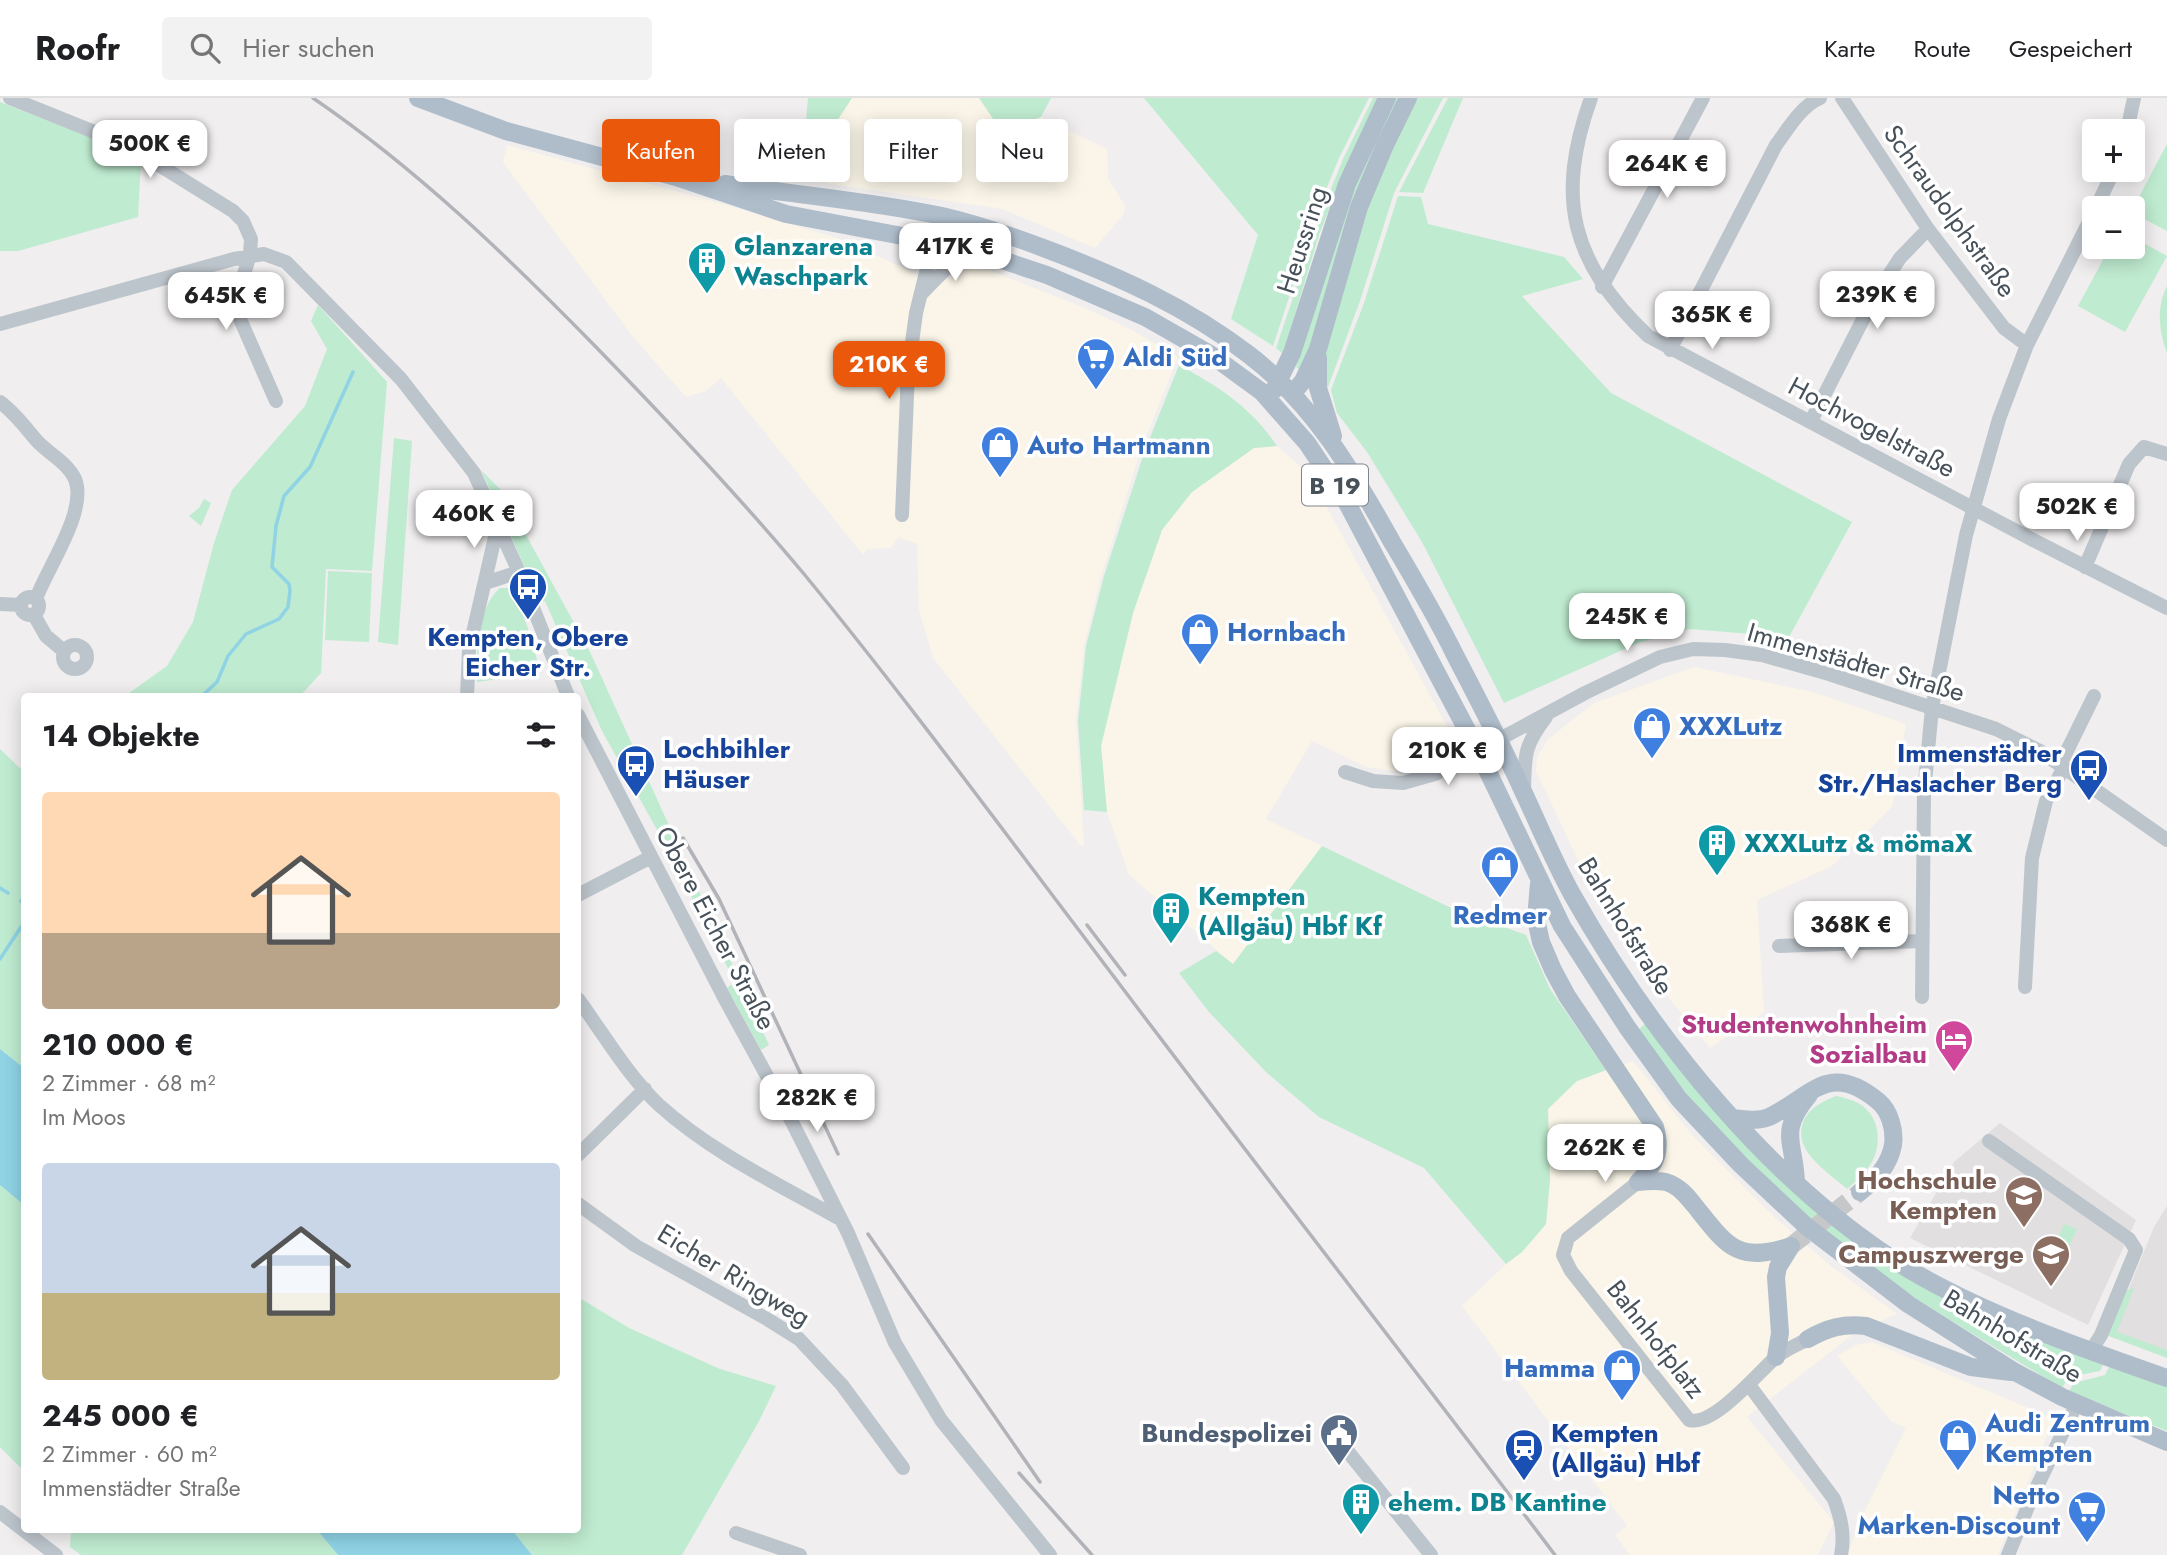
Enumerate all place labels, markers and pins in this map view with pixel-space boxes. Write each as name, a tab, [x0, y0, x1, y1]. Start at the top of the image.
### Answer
pin: 500K €	[93, 120, 207, 180]
pin: 264K €	[1610, 140, 1724, 200]
pin: 417K €	[898, 223, 1012, 283]
place label: Glanzarena Waschpark	[734, 227, 873, 295]
building icon: Glanzarena Waschpark	[686, 240, 728, 295]
pin: 645K €	[169, 272, 283, 332]
pin: 239K €	[1820, 272, 1934, 331]
pin: 365K €	[1655, 292, 1769, 351]
supermarket icon: Aldi Süd	[1075, 336, 1117, 391]
place label: Aldi Süd	[1122, 338, 1227, 376]
pin: 210K €	[832, 342, 946, 401]
shop icon: Auto Hartmann	[979, 424, 1021, 479]
place label: Auto Hartmann	[1026, 426, 1211, 464]
pin: 502K €	[2020, 484, 2134, 543]
pin: 460K €	[417, 490, 531, 550]
bus stop icon: Kempten, Obere Eicher Str.	[507, 566, 549, 621]
pin: 245K €	[1570, 594, 1684, 653]
shop icon: Hornbach	[1179, 611, 1221, 666]
place label: Hornbach	[1227, 613, 1346, 651]
place label: Kempten, Obere Eicher Str.	[427, 618, 629, 686]
shop icon: XXXLutz	[1631, 705, 1673, 760]
place label: XXXLutz	[1679, 707, 1783, 745]
pin: 210K €	[1391, 728, 1505, 787]
place label: Lochbihler Häuser	[663, 730, 791, 798]
place label: Immenstädter Str./Haslacher Berg	[1817, 734, 2062, 802]
bus stop icon: Lochbihler Häuser	[615, 743, 657, 798]
bus stop icon: Immenstädter Str./Haslacher Berg	[2068, 747, 2110, 802]
building icon: XXXLutz & mömaX	[1696, 822, 1738, 877]
place label: XXXLutz & mömaX	[1744, 824, 1973, 862]
shop icon: Redmer	[1479, 844, 1521, 899]
place label: Kempten (Allgäu) Hbf Kf	[1198, 877, 1383, 945]
building icon: Kempten (Allgäu) Hbf Kf	[1150, 890, 1192, 945]
place label: Redmer	[1453, 896, 1548, 934]
pin: 368K €	[1794, 902, 1908, 961]
place label: Studentenwohnheim Sozialbau	[1681, 1005, 1927, 1073]
hotel icon: Studentenwohnheim Sozialbau	[1933, 1018, 1975, 1073]
pin: 282K €	[760, 1074, 874, 1134]
pin: 262K €	[1548, 1124, 1662, 1184]
place label: Hochschule Kempten	[1857, 1161, 1997, 1229]
school or university icon: Hochschule Kempten	[2003, 1174, 2045, 1229]
school or university icon: Campuszwerge	[2030, 1233, 2072, 1288]
place label: Campuszwerge	[1838, 1235, 2024, 1273]
shop icon: Hamma	[1601, 1347, 1643, 1402]
place label: Hamma	[1504, 1349, 1595, 1387]
place label: Audi Zentrum Kempten	[1984, 1404, 2150, 1472]
public building icon: Bundespolizei	[1318, 1412, 1360, 1467]
place label: Bundespolizei	[1141, 1414, 1312, 1452]
place label: Kempten (Allgäu) Hbf	[1551, 1414, 1701, 1482]
shop icon: Audi Zentrum Kempten	[1937, 1417, 1979, 1472]
station icon: Kempten (Allgäu) Hbf	[1503, 1427, 1545, 1482]
place label: Netto Marken-Discount	[1857, 1476, 2061, 1544]
building icon: ehem. DB Kantine	[1340, 1481, 1382, 1536]
place label: ehem. DB Kantine	[1388, 1483, 1607, 1521]
supermarket icon: Netto Marken-Discount	[2066, 1489, 2108, 1544]

